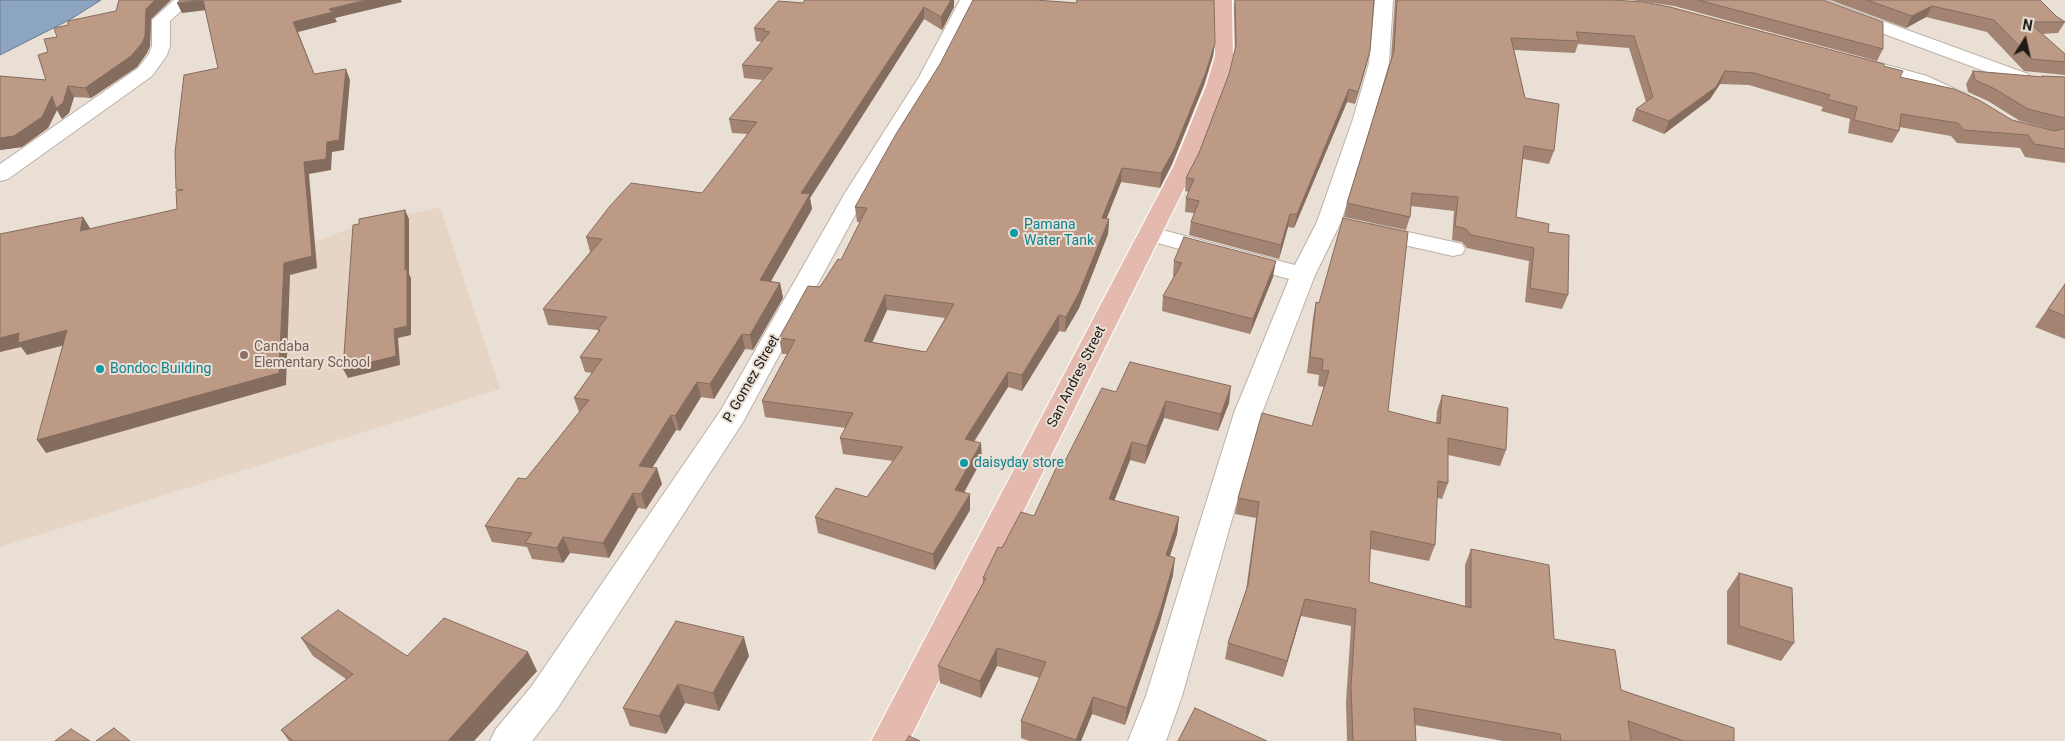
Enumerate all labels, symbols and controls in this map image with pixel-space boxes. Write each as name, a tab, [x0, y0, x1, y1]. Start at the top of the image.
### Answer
north arrow	[2000, 15, 2050, 65]
text: N	[2021, 16, 2034, 34]
place label: Pamana Water Tank	[1024, 217, 1094, 250]
marker: Pamana Water Tank	[1008, 227, 1020, 239]
street label: San Andres Street	[1044, 323, 1110, 431]
street label: P. Gomez Street	[720, 332, 784, 426]
place label: Candaba Elementary School	[254, 339, 370, 372]
marker: Candaba Elementary School	[238, 349, 250, 361]
place label: Bondoc Building	[110, 361, 211, 377]
marker: Bondoc Building	[94, 363, 106, 375]
place label: daisyday store	[974, 455, 1064, 471]
marker: daisyday store	[958, 457, 970, 469]

